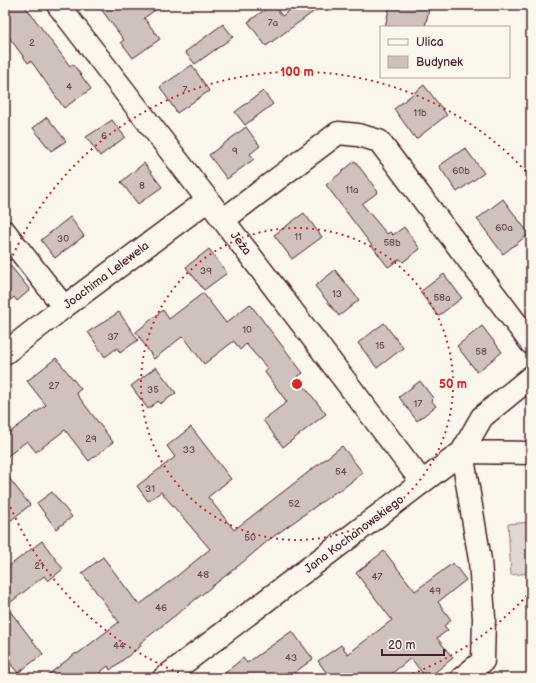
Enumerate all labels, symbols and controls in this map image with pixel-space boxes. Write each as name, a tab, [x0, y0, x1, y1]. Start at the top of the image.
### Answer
house number: 7a	[268, 17, 279, 29]
legend	[380, 26, 510, 78]
text: Ulica	[416, 35, 444, 50]
house number: 2	[29, 37, 35, 49]
text: Budynek	[416, 55, 463, 70]
text: 100 m	[280, 65, 314, 80]
house number: 4	[66, 81, 72, 93]
house number: 7	[183, 84, 188, 96]
house number: 11b	[413, 107, 427, 119]
house number: 6	[101, 130, 107, 142]
house number: 9	[232, 145, 238, 157]
house number: 60b	[452, 165, 470, 177]
house number: 8	[139, 180, 145, 192]
house number: 11a	[345, 184, 359, 196]
house number: 60a	[495, 222, 513, 234]
street label: Jeża	[227, 229, 254, 258]
house number: 11	[294, 231, 302, 243]
house number: 30	[57, 233, 69, 245]
house number: 58b	[383, 237, 401, 249]
street label: Joachima Lelewela	[61, 238, 152, 312]
house number: 39	[200, 265, 212, 277]
house number: 13	[332, 288, 342, 300]
house number: 58a	[433, 292, 451, 304]
house number: 10	[242, 324, 252, 336]
house number: 37	[107, 331, 119, 343]
house number: 15	[375, 340, 385, 352]
house number: 58	[475, 346, 487, 358]
centre of rings	[290, 377, 304, 391]
text: 50 m	[439, 377, 467, 392]
house number: 27	[49, 380, 59, 392]
house number: 35	[147, 384, 159, 396]
house number: 17	[414, 398, 422, 410]
house number: 29	[85, 433, 97, 445]
house number: 33	[183, 444, 195, 456]
house number: 54	[335, 466, 347, 478]
house number: 31	[145, 483, 155, 495]
street label: Jana Kochanowskiego	[301, 492, 407, 577]
house number: 52	[288, 498, 300, 510]
house number: 50	[244, 532, 256, 544]
house number: 21	[34, 560, 44, 572]
house number: 48	[197, 569, 209, 581]
house number: 47	[371, 571, 383, 583]
house number: 49	[429, 585, 441, 597]
house number: 46	[155, 602, 167, 614]
scale bar	[382, 631, 444, 657]
text: 20 m	[388, 638, 415, 653]
house number: 44	[113, 640, 125, 652]
house number: 43	[285, 652, 297, 664]

